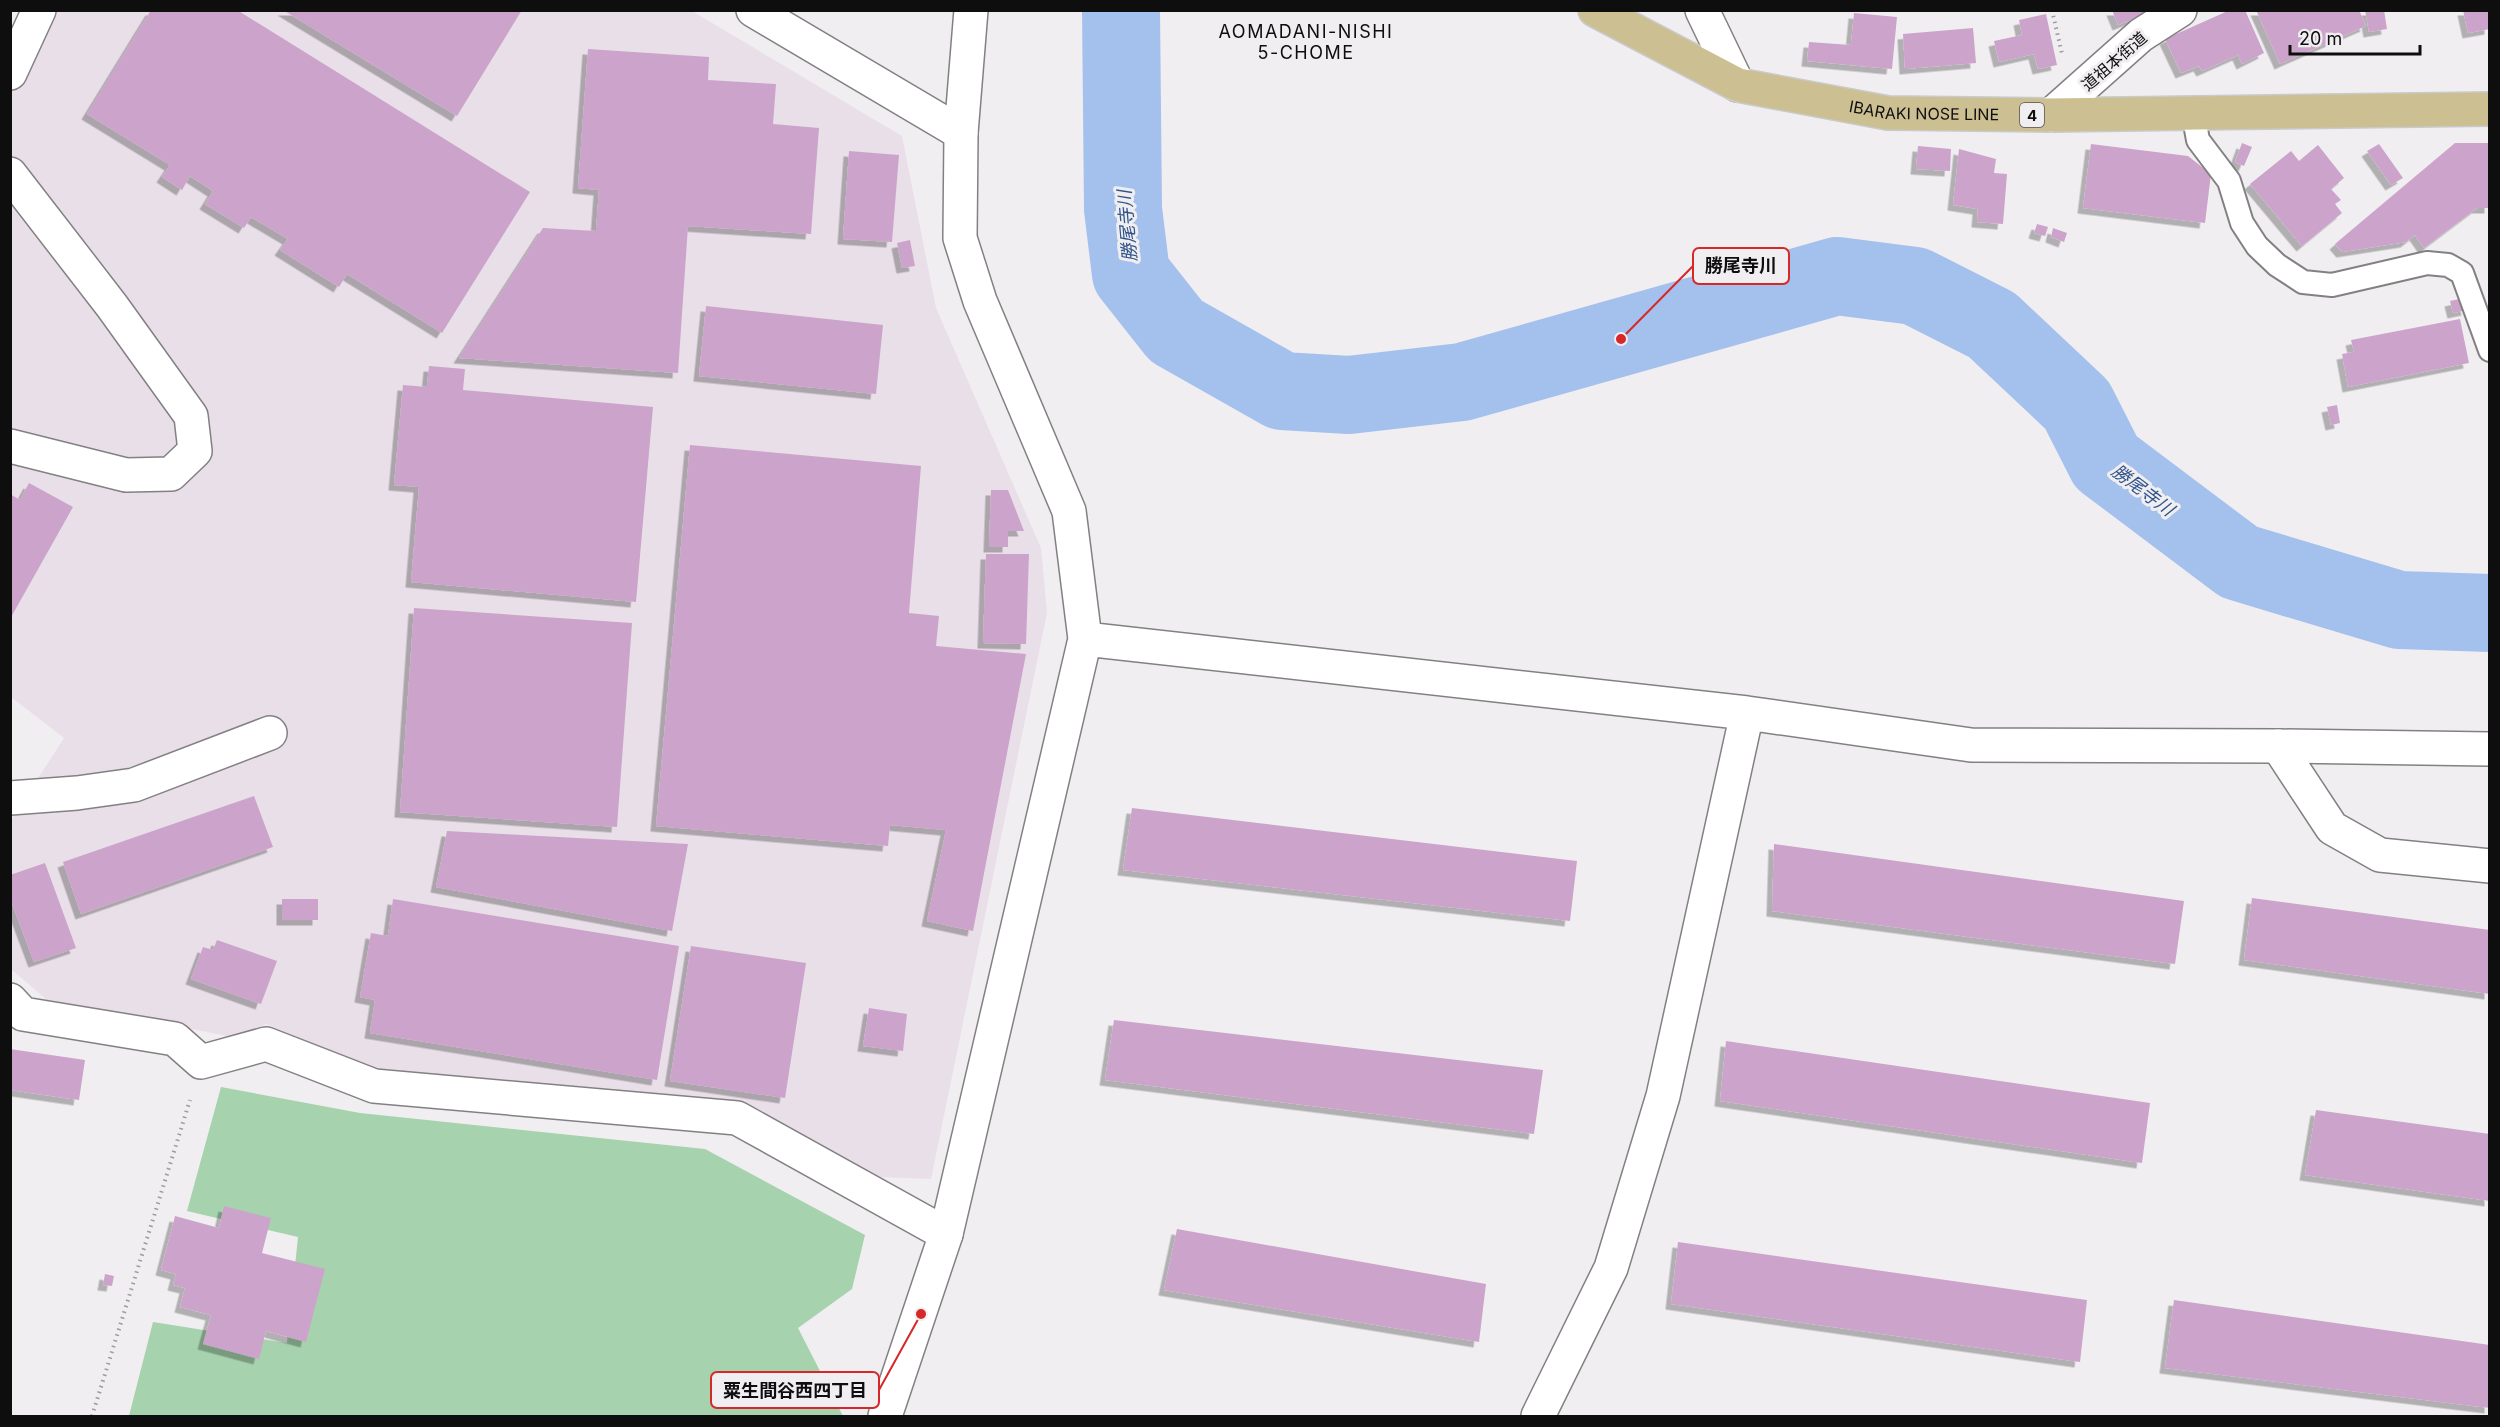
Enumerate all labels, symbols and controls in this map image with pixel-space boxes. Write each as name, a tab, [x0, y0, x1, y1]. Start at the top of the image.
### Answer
scale bar	[2290, 18, 2420, 56]
district label: AOMADANI-NISHI 5-CHOME	[1219, 21, 1393, 63]
street label: 道祖本街道	[2077, 27, 2151, 95]
text: 20 m	[2299, 28, 2342, 49]
street label: IBARAKI NOSE LINE	[1848, 96, 1999, 124]
road number: 4	[2020, 103, 2044, 127]
water label: 勝尾寺川	[1113, 187, 1141, 263]
callout: 勝尾寺川	[1693, 248, 1789, 284]
text: 勝尾寺川	[1705, 255, 1777, 276]
water label: 勝尾寺川	[2108, 460, 2180, 521]
callout: 粟生間谷西四丁目	[711, 1372, 879, 1408]
text: 粟生間谷西四丁目	[723, 1380, 867, 1401]

